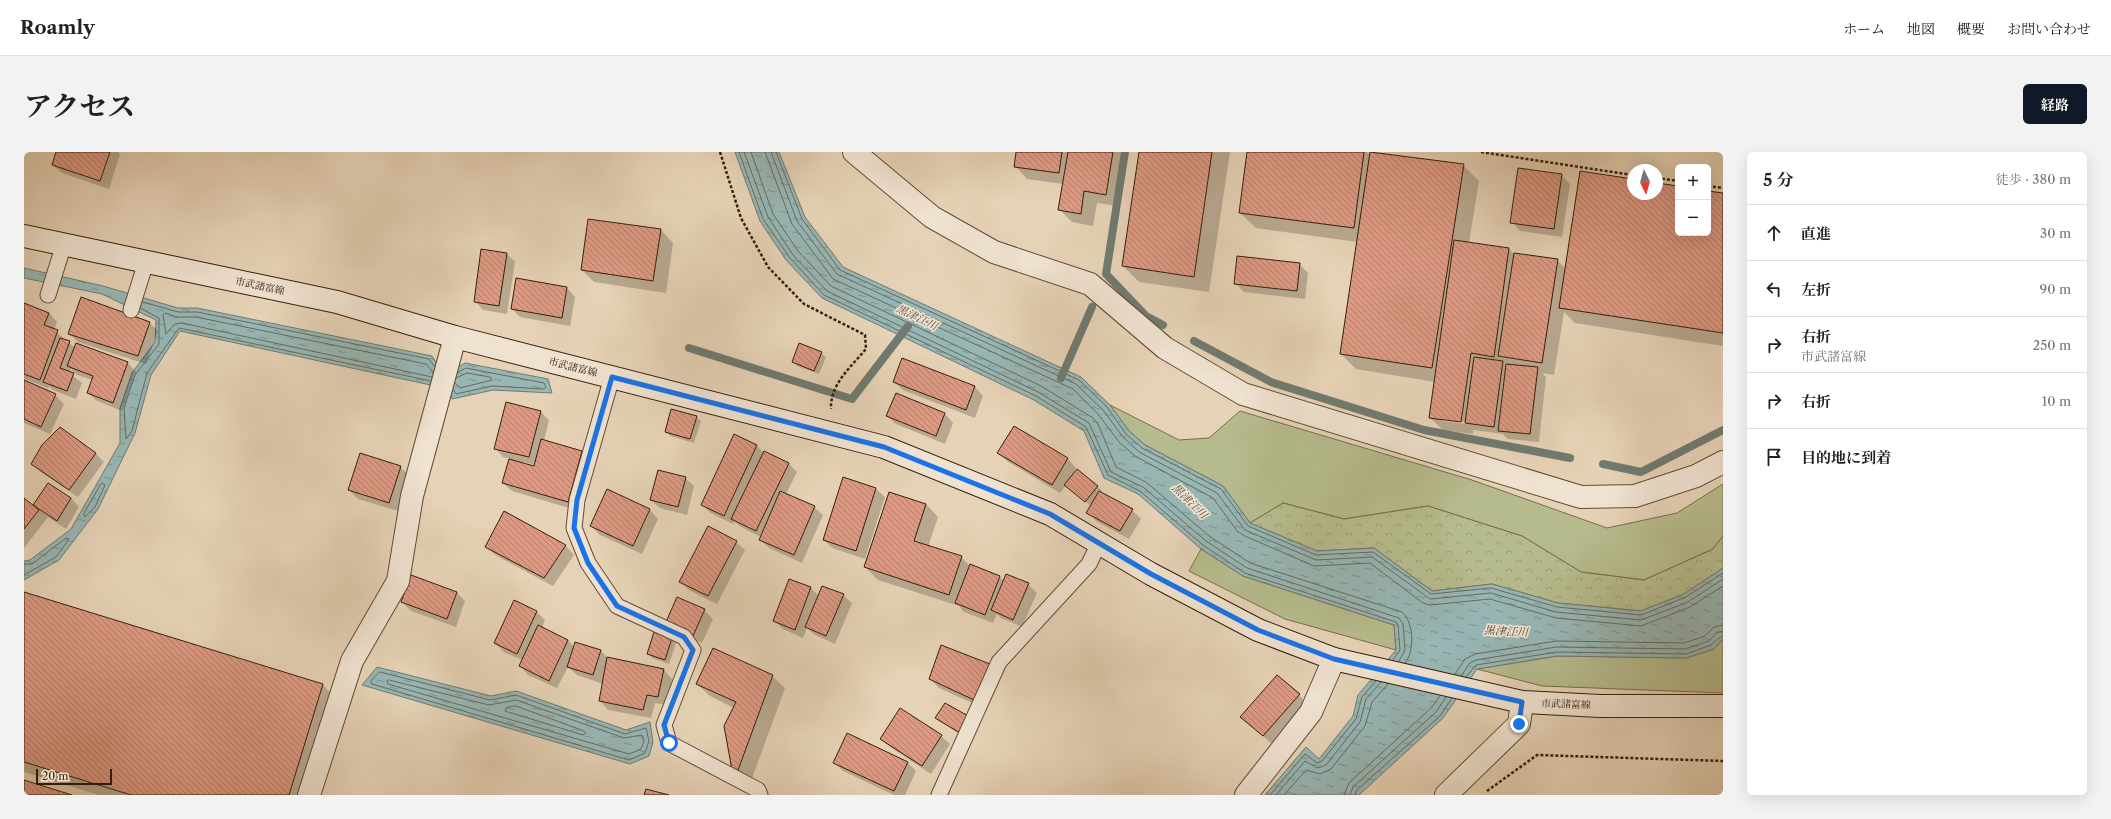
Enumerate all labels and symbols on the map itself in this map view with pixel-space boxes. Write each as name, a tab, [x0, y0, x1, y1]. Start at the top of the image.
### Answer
north arrow	[1627, 164, 1663, 200]
street label: 市武諸富線	[234, 274, 286, 298]
water label: 黒津江川	[894, 301, 941, 333]
street label: 市武諸富線	[547, 355, 599, 379]
water label: 黒津江川	[1169, 480, 1211, 522]
water label: 黒津江川	[1484, 623, 1529, 639]
street label: 市武諸富線	[1541, 697, 1591, 711]
route end	[1510, 715, 1528, 733]
route start	[660, 734, 678, 752]
scale bar	[36, 767, 112, 786]

